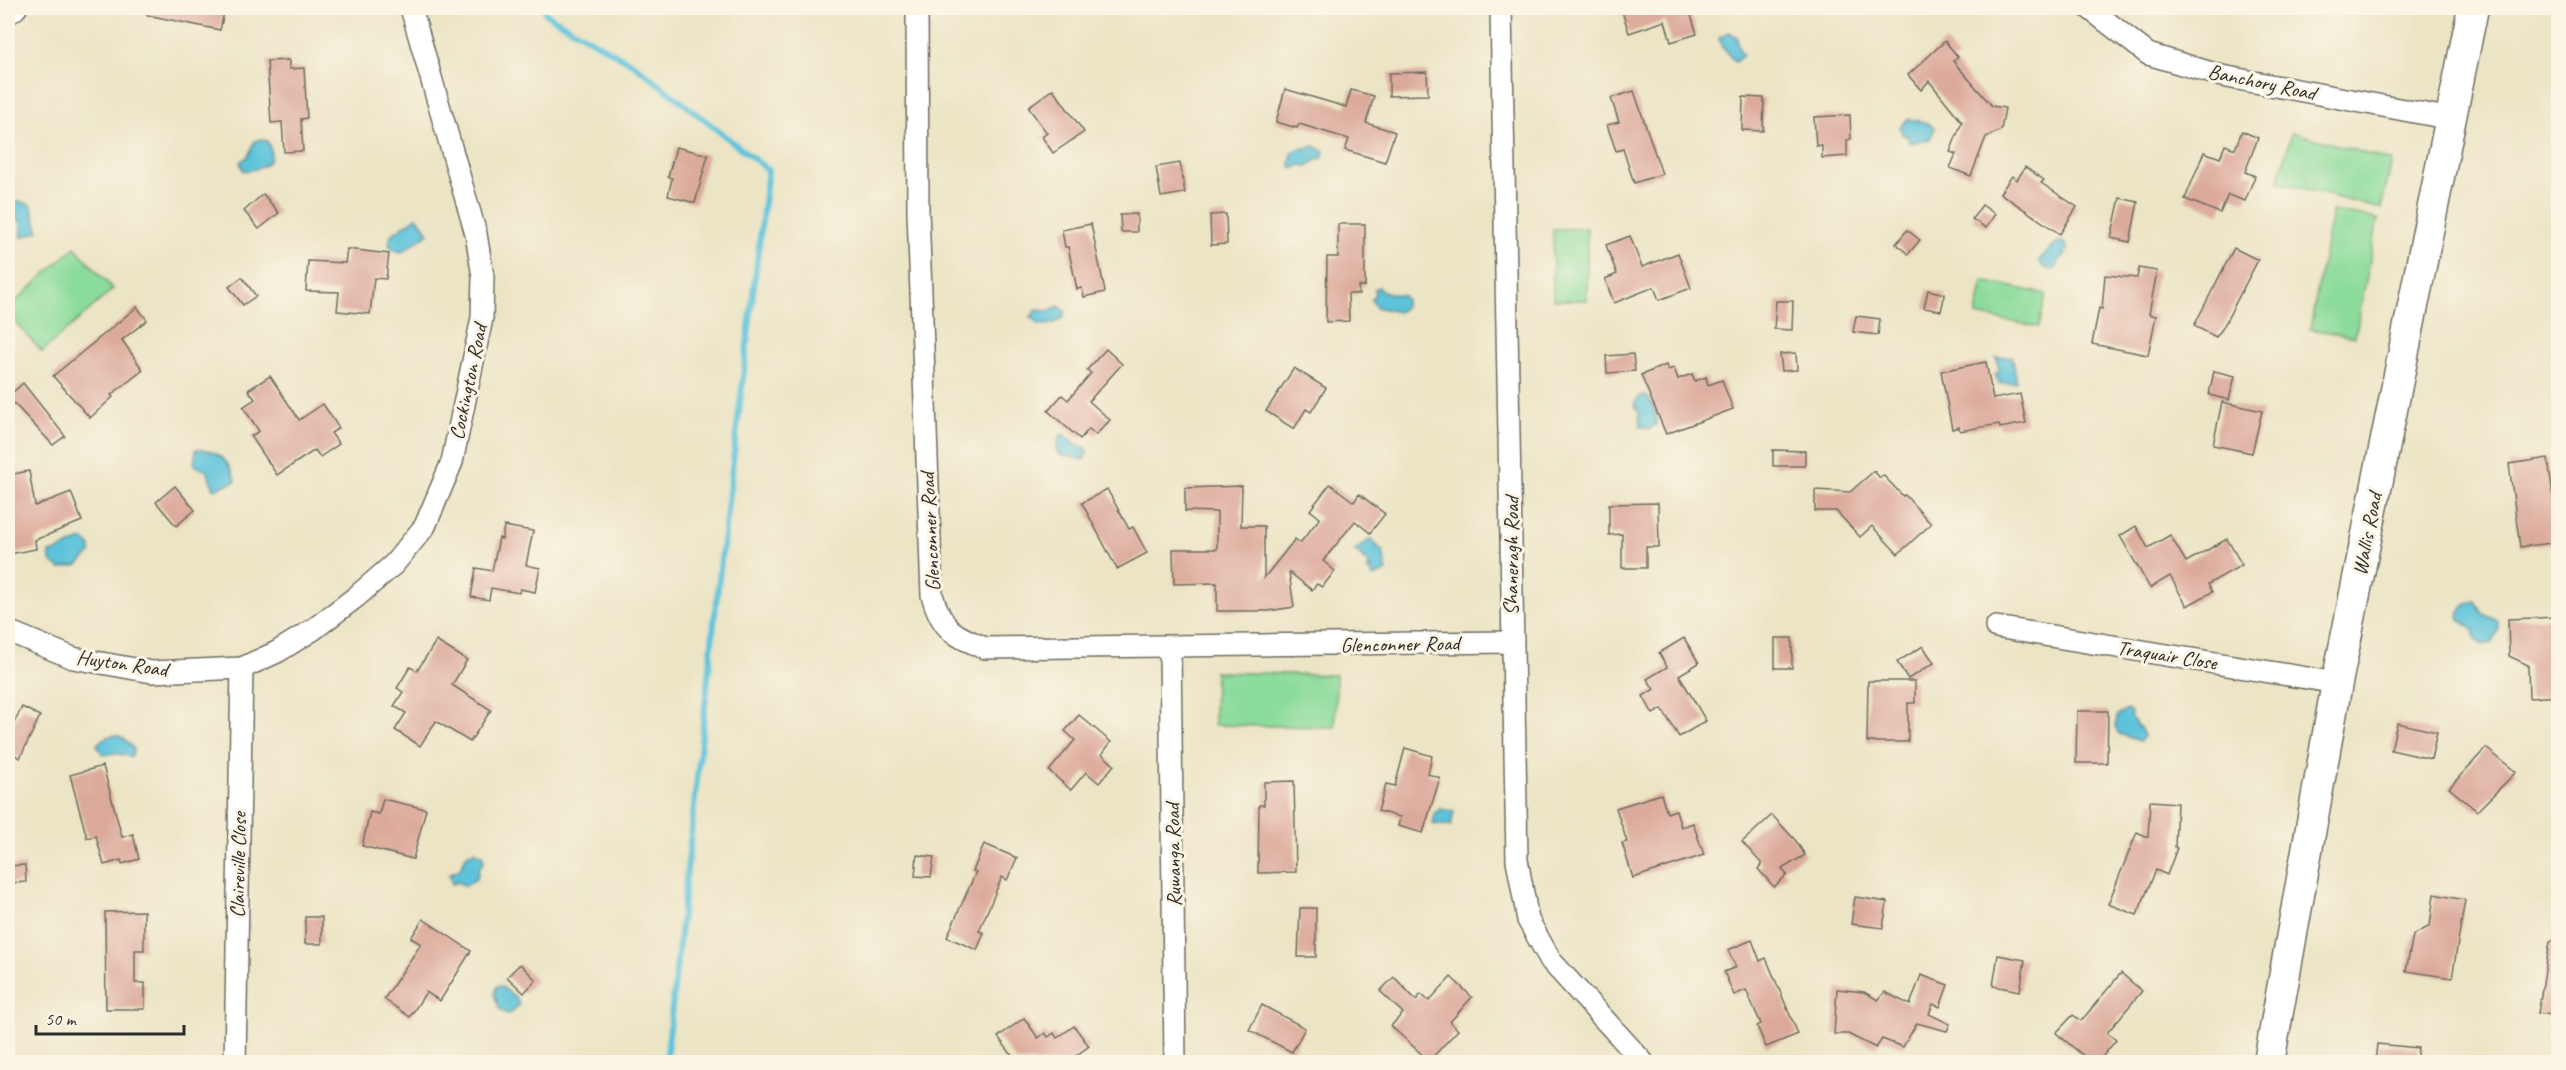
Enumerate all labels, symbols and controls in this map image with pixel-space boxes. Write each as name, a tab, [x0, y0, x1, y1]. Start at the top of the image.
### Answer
street label: Banchory Road	[2206, 58, 2321, 107]
street label: Cockington Road	[443, 318, 494, 442]
street label: Glenconner Road	[914, 468, 946, 592]
street label: Wallis Road	[2346, 487, 2388, 577]
street label: Shaneragh Road	[1498, 494, 1524, 616]
street label: Glenconner Road	[1340, 630, 1463, 658]
street label: Traquair Close	[2115, 634, 2220, 676]
street label: Huyton Road	[75, 644, 173, 683]
street label: Ruwanga Road	[1159, 799, 1187, 907]
street label: Claireville Close	[224, 810, 252, 918]
scale bar	[36, 998, 184, 1036]
text: 50 m	[45, 1008, 78, 1030]

